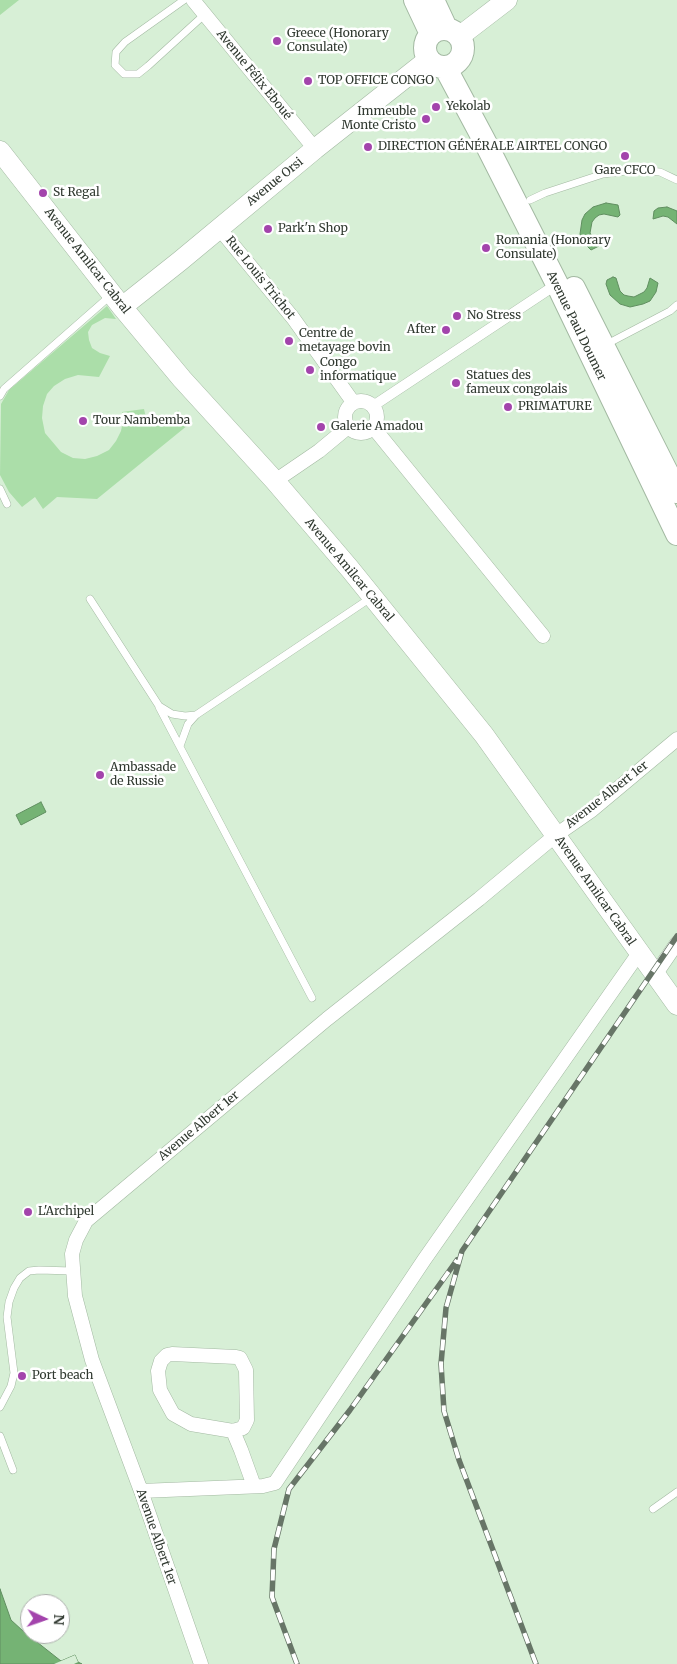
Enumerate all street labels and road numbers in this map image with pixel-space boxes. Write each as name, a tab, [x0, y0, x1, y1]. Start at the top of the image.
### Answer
street label: Avenue Félix Eboué	[213, 27, 295, 123]
street label: Avenue Orsi	[244, 155, 306, 209]
street label: Avenue Amilcar Cabral	[41, 205, 133, 317]
street label: Rue Louis Trichot	[222, 234, 298, 322]
street label: Avenue Paul Doumer	[543, 269, 609, 383]
street label: Avenue Amilcar Cabral	[302, 515, 396, 625]
street label: Avenue Albert 1er	[563, 758, 651, 832]
street label: Avenue Amilcar Cabral	[552, 833, 638, 949]
street label: Avenue Albert 1er	[156, 1088, 242, 1164]
street label: Avenue Albert 1er	[133, 1487, 179, 1587]

